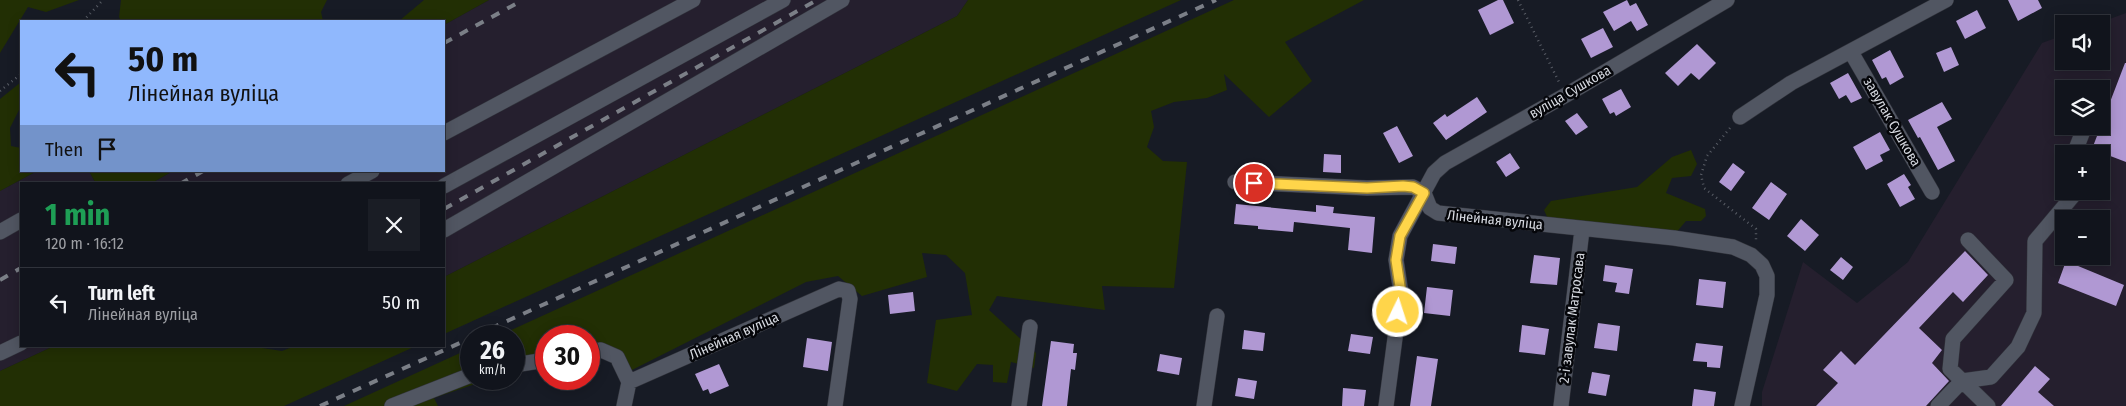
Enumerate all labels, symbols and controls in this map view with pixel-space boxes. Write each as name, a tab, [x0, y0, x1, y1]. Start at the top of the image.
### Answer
map controls	[2055, 15, 2110, 265]
button: sound	[2055, 15, 2110, 70]
text: 50 m	[128, 38, 198, 80]
icon: left	[45, 40, 110, 105]
street label: вуліца Сушкова	[1526, 62, 1614, 122]
street label: завулак Сушкова	[1860, 74, 1924, 170]
text: Лінейная вуліца	[128, 80, 279, 107]
button: layers	[2055, 80, 2110, 135]
icon: arrive	[93, 135, 121, 163]
text: Then	[45, 138, 83, 161]
button: +	[2055, 145, 2110, 200]
pin	[1233, 162, 1275, 204]
icon: arrive	[1240, 169, 1268, 197]
text: 1 min	[45, 197, 110, 233]
button: close	[368, 199, 420, 251]
street label: Лінейная вуліца	[1446, 207, 1544, 233]
button: −	[2055, 210, 2110, 265]
text: 120 m · 16:12	[45, 234, 124, 253]
street label: 2-і завулак Матросава	[1556, 252, 1588, 384]
text: Turn left	[88, 282, 155, 305]
position arrow	[1371, 285, 1423, 337]
icon: left	[45, 289, 73, 317]
text: 50 m	[382, 291, 420, 314]
text: Лінейная вуліца	[88, 305, 198, 324]
street label: Лінейная вуліца	[687, 309, 781, 363]
speed limit sign: 30	[535, 325, 600, 390]
text: 26	[480, 336, 505, 366]
text: km/h	[479, 363, 506, 377]

